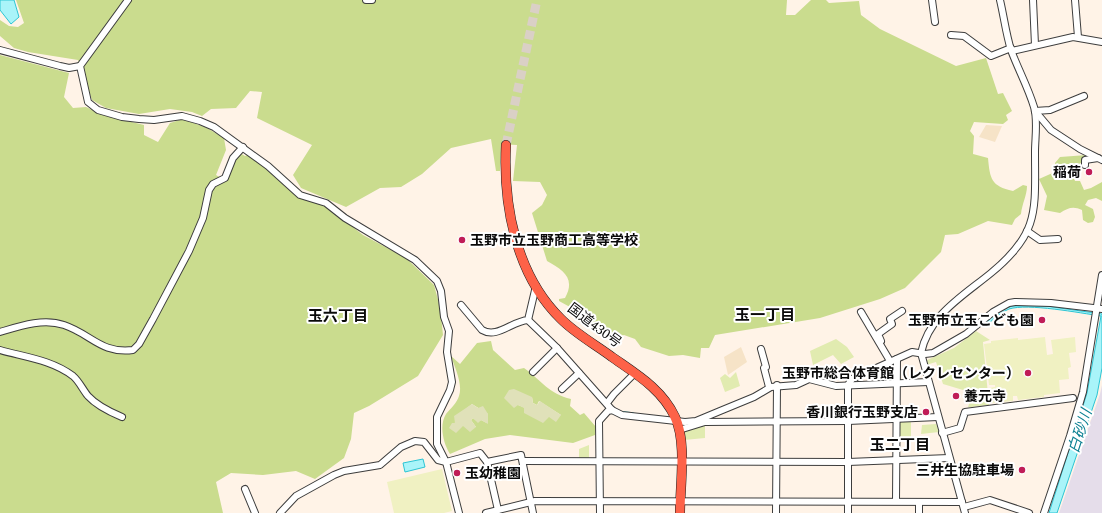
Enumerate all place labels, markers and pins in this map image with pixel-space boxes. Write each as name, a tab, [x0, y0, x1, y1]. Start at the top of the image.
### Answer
place label: 稲荷	[1053, 162, 1081, 183]
marker: 稲荷	[1084, 167, 1094, 177]
place label: 玉野市立玉野商工高等学校	[470, 230, 638, 251]
marker: 玉野市立玉野商工高等学校	[457, 235, 467, 245]
place label: 玉野市立玉こども園	[908, 310, 1034, 331]
marker: 玉野市立玉こども園	[1037, 315, 1047, 325]
place label: 玉野市総合体育館（レクレセンター）	[782, 363, 1020, 384]
marker: 玉野市総合体育館（レクレセンター）	[1023, 368, 1033, 378]
place label: 養元寺	[964, 386, 1006, 407]
marker: 養元寺	[951, 391, 961, 401]
place label: 香川銀行玉野支店	[806, 402, 918, 423]
marker: 香川銀行玉野支店	[921, 407, 931, 417]
place label: 三井生協駐車場	[916, 460, 1014, 481]
place label: 玉幼稚園	[465, 463, 521, 484]
marker: 三井生協駐車場	[1017, 465, 1027, 475]
marker: 玉幼稚園	[452, 468, 462, 478]

